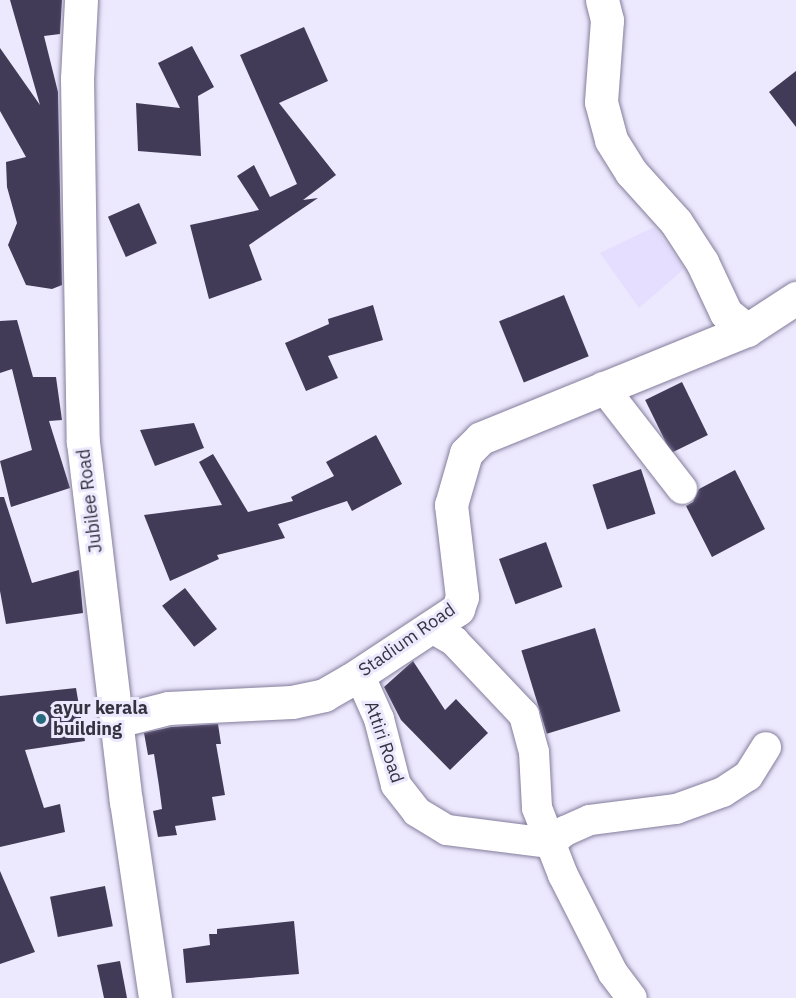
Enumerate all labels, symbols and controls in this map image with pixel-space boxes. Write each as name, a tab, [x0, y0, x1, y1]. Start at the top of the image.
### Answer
street label: Jubilee Road	[73, 448, 107, 554]
street label: Stadium Road	[355, 599, 459, 681]
place label: ayur kerala building	[53, 698, 148, 740]
street label: Attiri Road	[360, 698, 408, 786]
marker: ayur kerala building	[34, 712, 48, 726]

